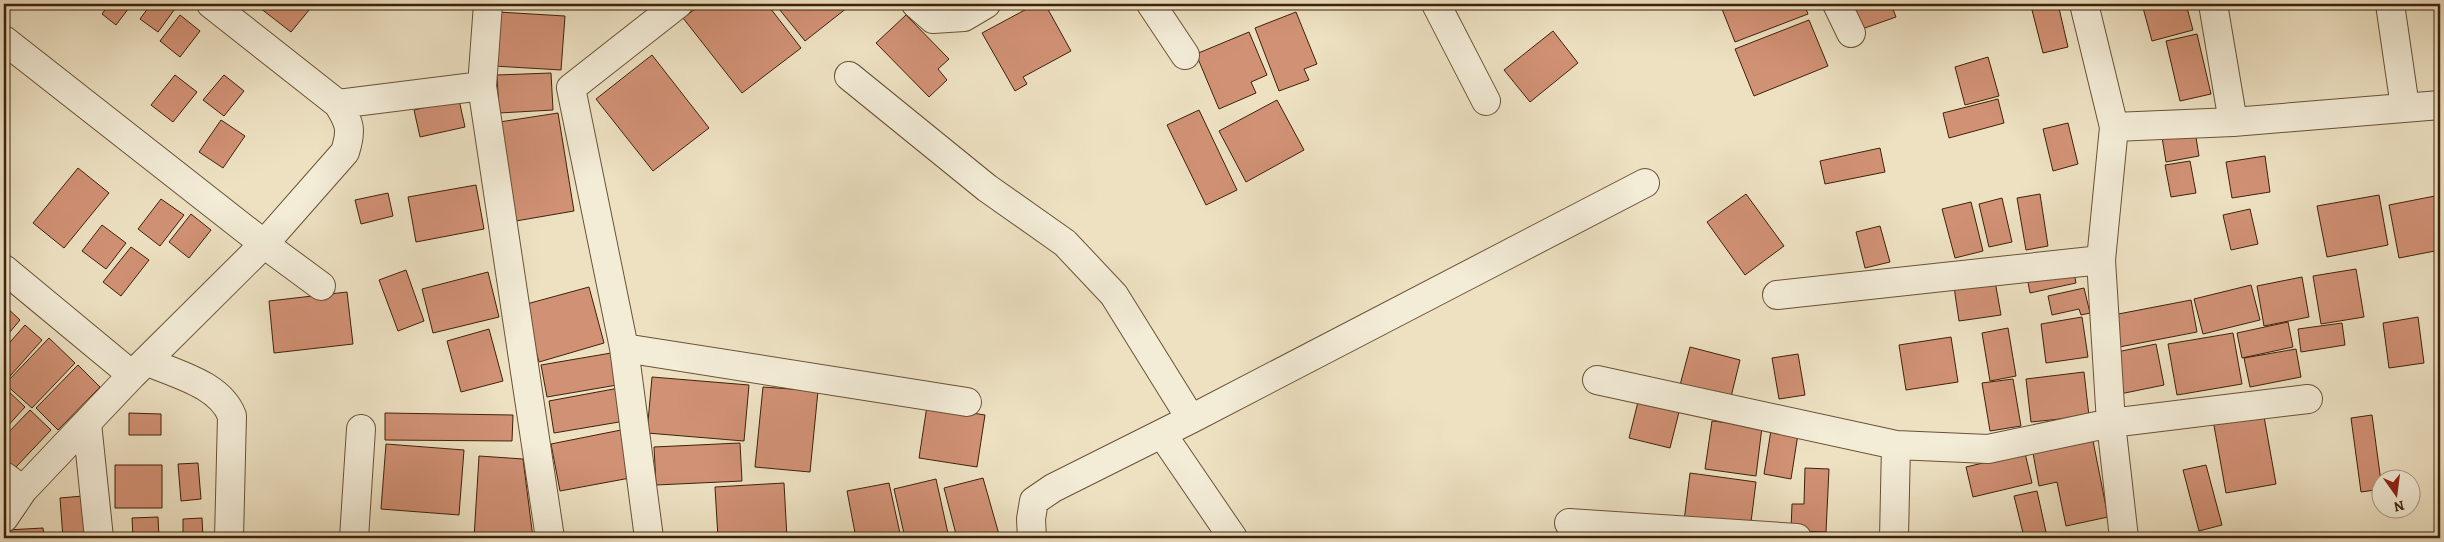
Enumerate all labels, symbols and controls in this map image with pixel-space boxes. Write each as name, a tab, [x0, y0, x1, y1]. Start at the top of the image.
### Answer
north arrow	[2372, 470, 2422, 520]
text: N	[2392, 496, 2406, 517]

